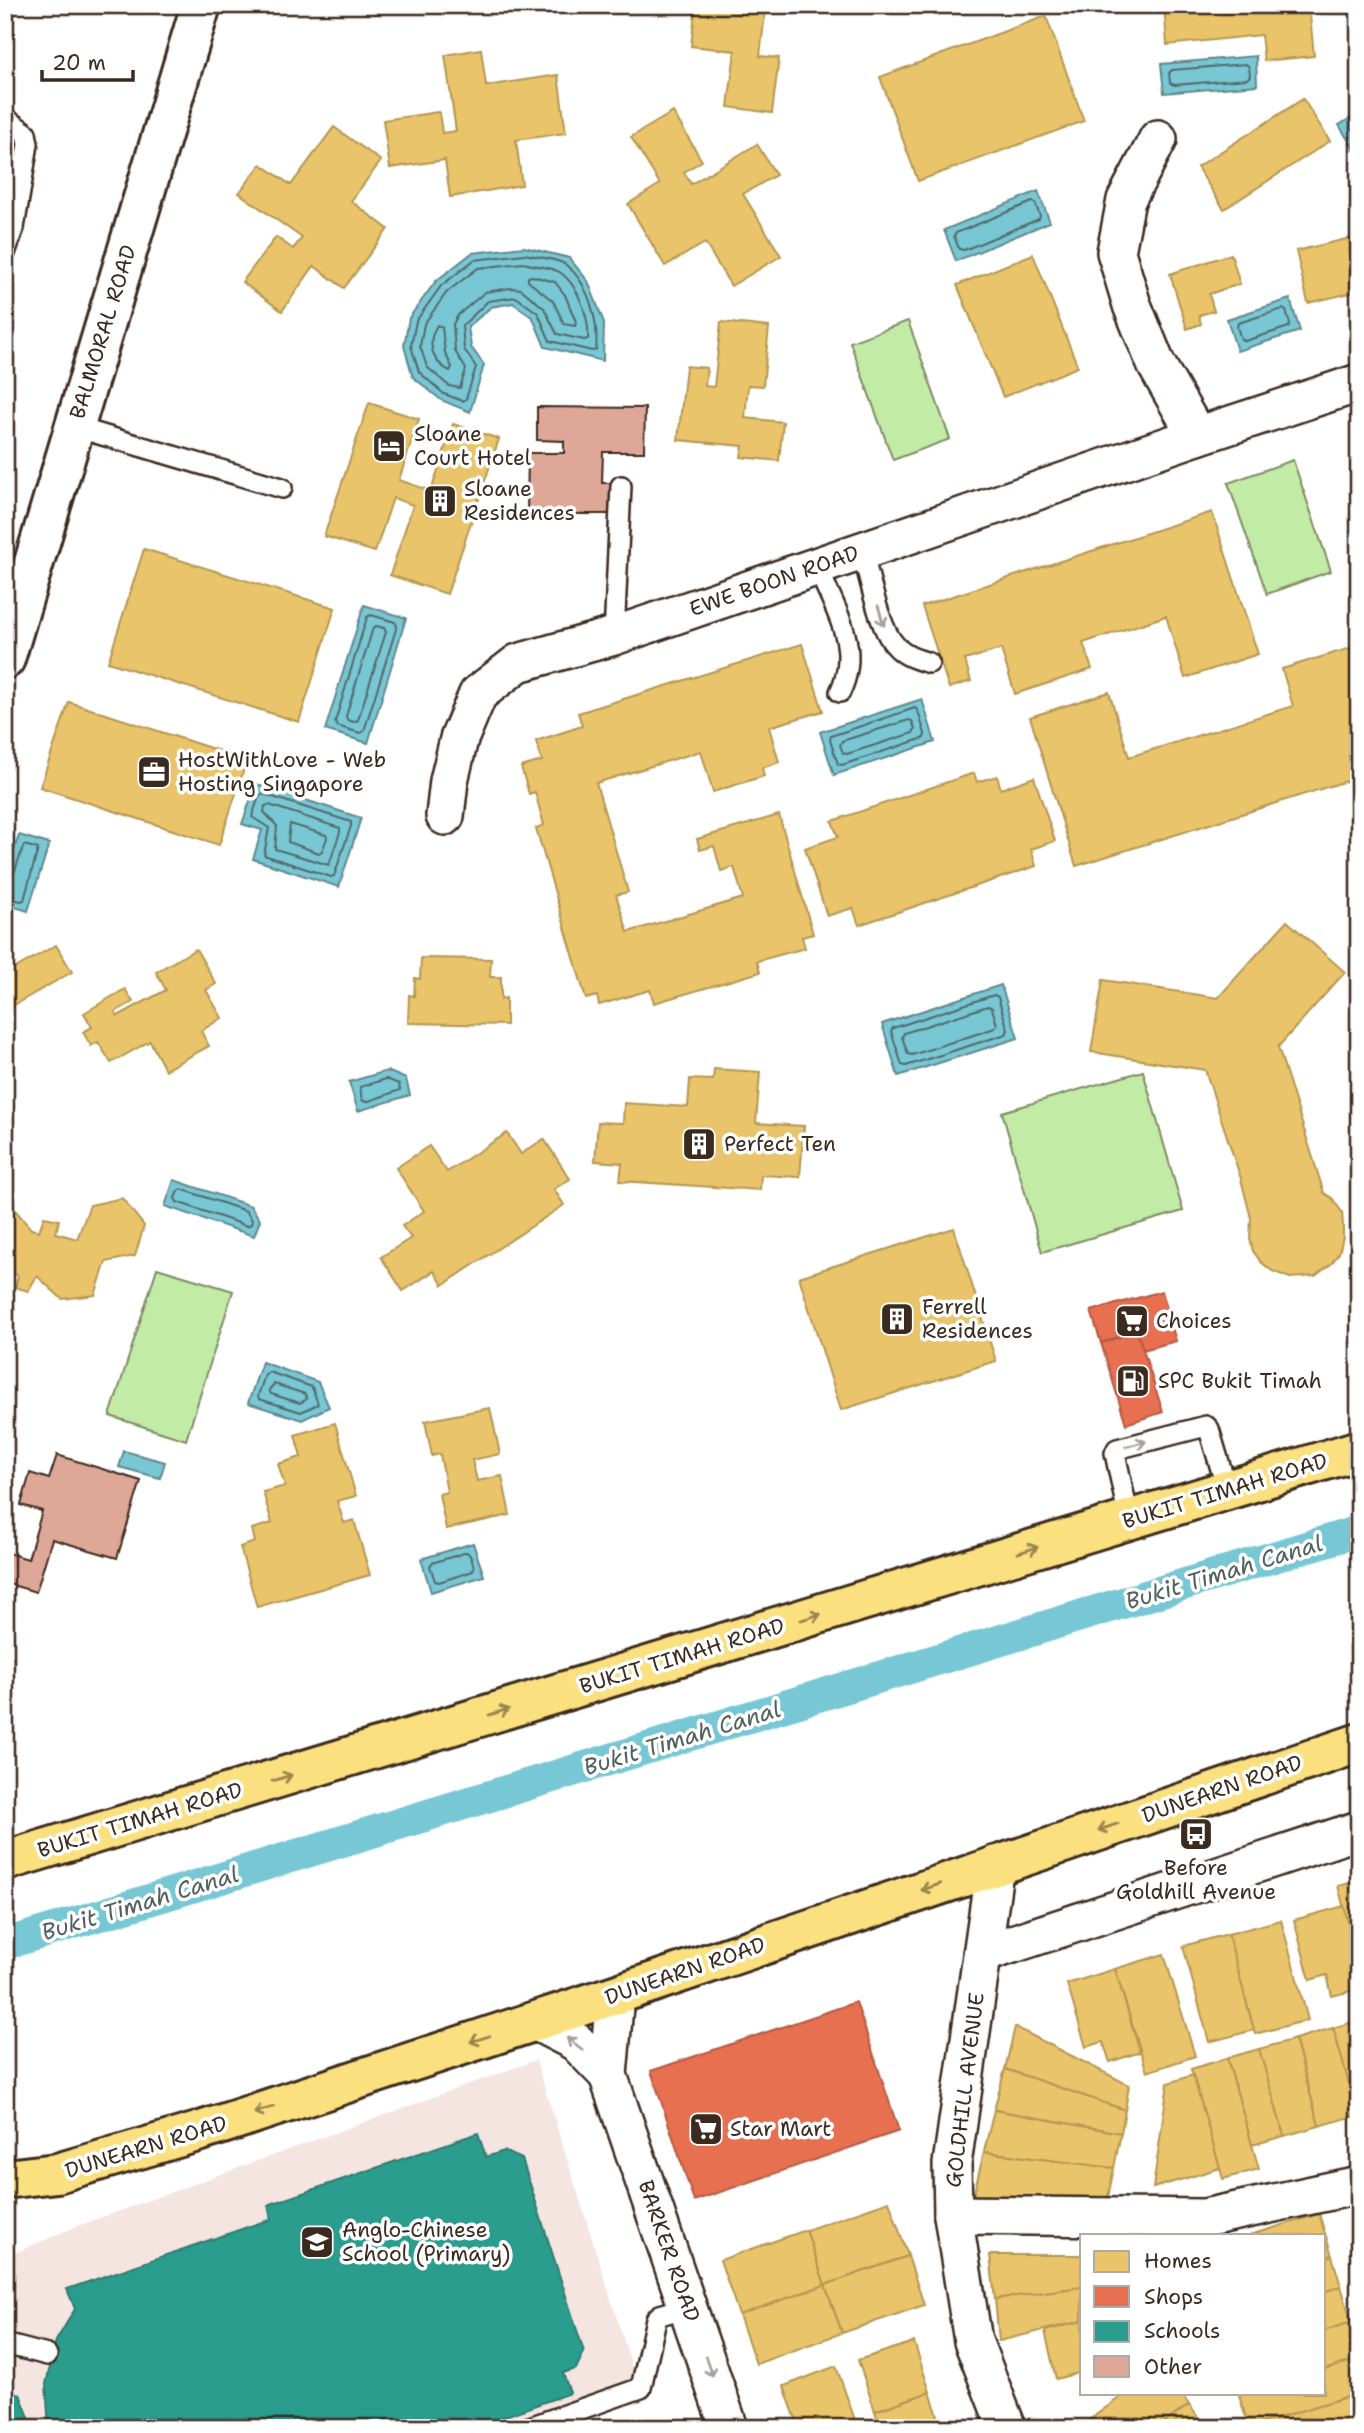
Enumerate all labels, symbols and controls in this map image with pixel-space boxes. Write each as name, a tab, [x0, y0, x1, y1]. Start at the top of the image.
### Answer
scale bar	[42, 38, 133, 82]
text: 20 m	[52, 49, 106, 77]
street label: BALMORAL ROAD	[63, 242, 143, 422]
place label: Sloane Court Hotel	[414, 420, 532, 472]
hotel icon: Sloane Court Hotel	[370, 427, 408, 465]
place label: Sloane Residences	[464, 475, 575, 527]
building icon: Sloane Residences	[421, 482, 459, 520]
street label: EWE BOON ROAD	[686, 539, 862, 623]
one-way arrow	[876, 605, 889, 627]
place label: HostWithLove - Web Hosting Singapore	[178, 746, 386, 798]
office icon: HostWithLove - Web Hosting Singapore	[135, 753, 173, 791]
building icon: Perfect Ten	[680, 1125, 718, 1163]
place label: Perfect Ten	[724, 1130, 836, 1158]
place label: Ferrell Residences	[922, 1293, 1033, 1345]
building icon: Ferrell Residences	[878, 1300, 916, 1338]
supermarket icon: Choices	[1113, 1302, 1151, 1340]
place label: Choices	[1156, 1307, 1232, 1335]
fuel station icon: SPC Bukit Timah	[1114, 1362, 1152, 1400]
place label: SPC Bukit Timah	[1158, 1367, 1322, 1395]
one-way arrow	[1125, 1436, 1147, 1449]
street label: BUKIT TIMAH ROAD	[1119, 1446, 1331, 1536]
water label: Bukit Timah Canal	[1122, 1528, 1326, 1616]
one-way arrow	[1017, 1543, 1039, 1556]
one-way arrow	[800, 1610, 822, 1623]
street label: BUKIT TIMAH ROAD	[576, 1611, 788, 1701]
water label: Bukit Timah Canal	[580, 1694, 784, 1782]
one-way arrow	[488, 1704, 510, 1717]
street label: DUNEARN ROAD	[1138, 1748, 1306, 1830]
one-way arrow	[270, 1770, 292, 1783]
street label: BUKIT TIMAH ROAD	[34, 1775, 246, 1865]
bus stop icon: Before Goldhill Avenue	[1177, 1815, 1215, 1853]
one-way arrow	[1098, 1822, 1120, 1834]
place label: Before Goldhill Avenue	[1116, 1854, 1276, 1906]
water label: Bukit Timah Canal	[38, 1859, 242, 1947]
one-way arrow	[920, 1882, 942, 1894]
street label: DUNEARN ROAD	[601, 1930, 769, 2012]
street label: GOLDHILL AVENUE	[939, 1991, 991, 2189]
one-way arrow	[470, 2034, 492, 2046]
one-way arrow	[565, 2037, 584, 2052]
one-way arrow	[254, 2105, 276, 2117]
street label: DUNEARN ROAD	[62, 2109, 230, 2185]
supermarket icon: Star Mart	[687, 2110, 725, 2148]
place label: Star Mart	[730, 2115, 831, 2143]
street label: BARKER ROAD	[632, 2177, 706, 2325]
place label: Anglo-Chinese School (Primary)	[342, 2216, 510, 2268]
school or university icon: Anglo-Chinese School (Primary)	[298, 2223, 336, 2261]
legend	[1080, 2234, 1326, 2394]
text: Homes	[1144, 2247, 1212, 2275]
text: Shops	[1144, 2283, 1203, 2311]
text: Schools	[1144, 2317, 1220, 2345]
text: Other	[1144, 2353, 1202, 2381]
one-way arrow	[704, 2356, 716, 2378]

